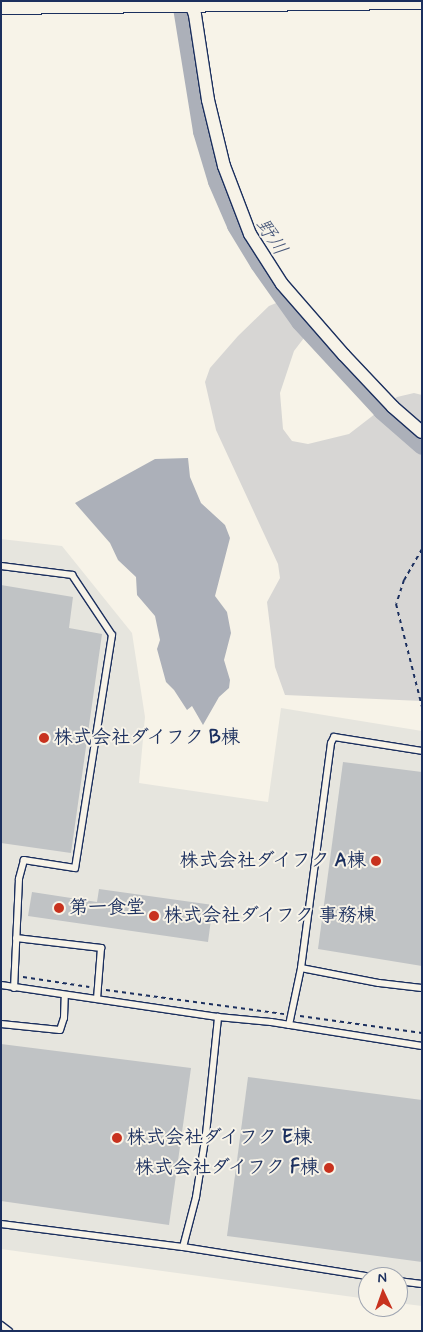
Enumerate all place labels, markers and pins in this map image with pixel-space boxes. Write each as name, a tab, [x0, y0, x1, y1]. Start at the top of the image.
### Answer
place label: 株式会社ダイフク B棟	[54, 727, 242, 749]
marker: 株式会社ダイフク B棟	[38, 732, 50, 744]
place label: 株式会社ダイフク A棟	[177, 850, 366, 872]
marker: 株式会社ダイフク A棟	[370, 855, 382, 867]
place label: 第一食堂	[69, 897, 145, 919]
marker: 第一食堂	[53, 902, 65, 914]
place label: 株式会社ダイフク 事務棟	[164, 905, 378, 927]
marker: 株式会社ダイフク 事務棟	[148, 910, 160, 922]
place label: 株式会社ダイフク E棟	[127, 1127, 314, 1149]
marker: 株式会社ダイフク E棟	[111, 1132, 123, 1144]
place label: 株式会社ダイフク F棟	[133, 1157, 319, 1179]
marker: 株式会社ダイフク F棟	[323, 1162, 335, 1174]

